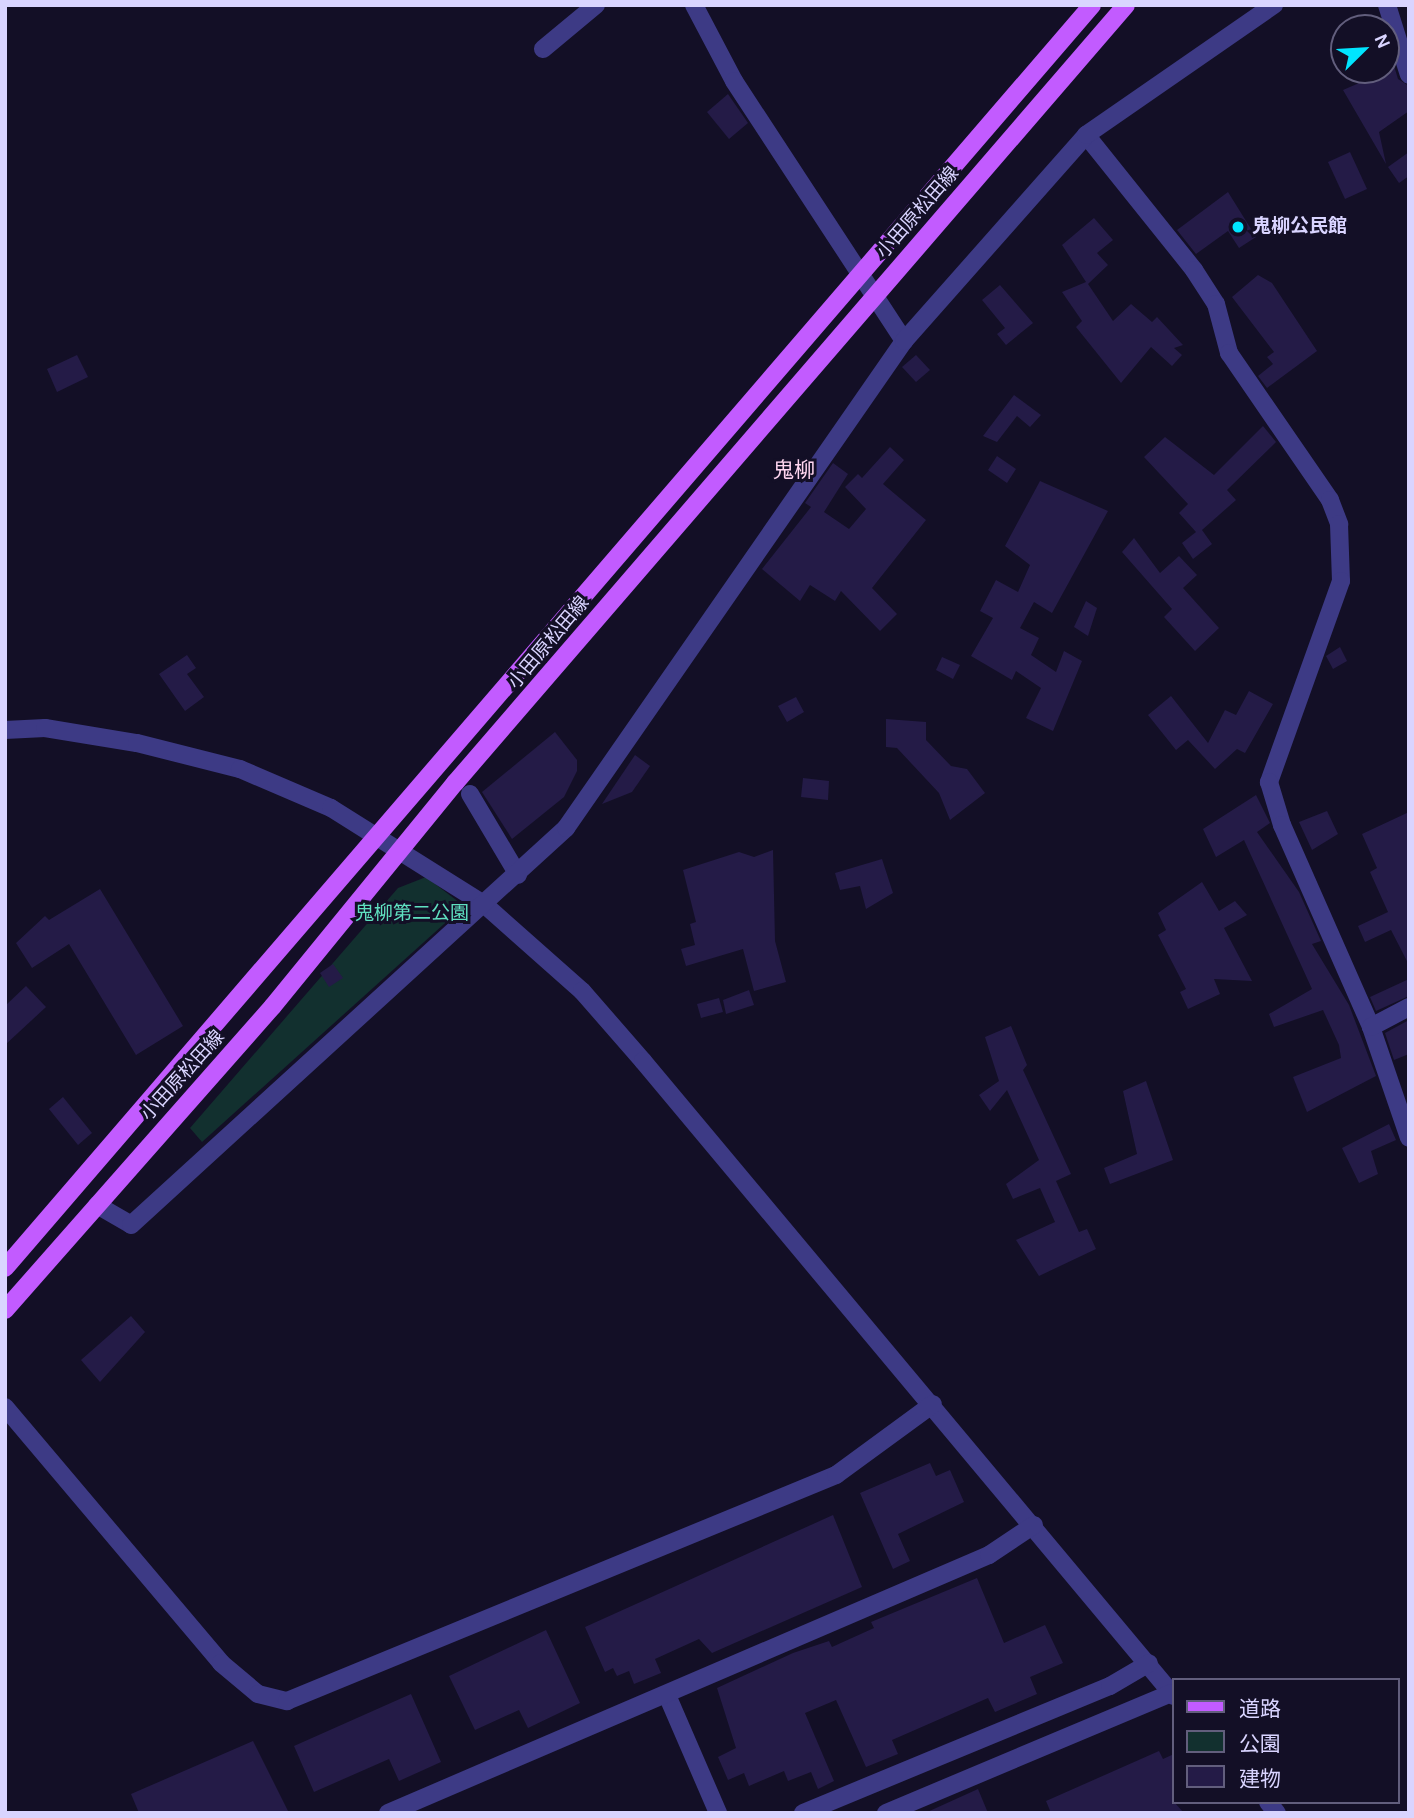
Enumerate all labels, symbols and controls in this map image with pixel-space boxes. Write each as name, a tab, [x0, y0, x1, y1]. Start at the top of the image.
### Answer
north arrow	[1330, 14, 1400, 84]
text: N	[1370, 31, 1395, 52]
street label: 小田原松田線	[872, 163, 964, 263]
place label: 鬼柳公民館	[1252, 216, 1347, 238]
marker: 鬼柳公民館	[1230, 219, 1246, 235]
district label: 鬼柳	[773, 457, 815, 483]
street label: 小田原松田線	[504, 592, 594, 694]
park label: 鬼柳第二公園	[355, 903, 469, 925]
street label: 小田原松田線	[136, 1026, 230, 1126]
legend	[1172, 1678, 1400, 1804]
text: 道路	[1239, 1697, 1281, 1721]
text: 公園	[1239, 1732, 1281, 1756]
text: 建物	[1239, 1767, 1281, 1791]

